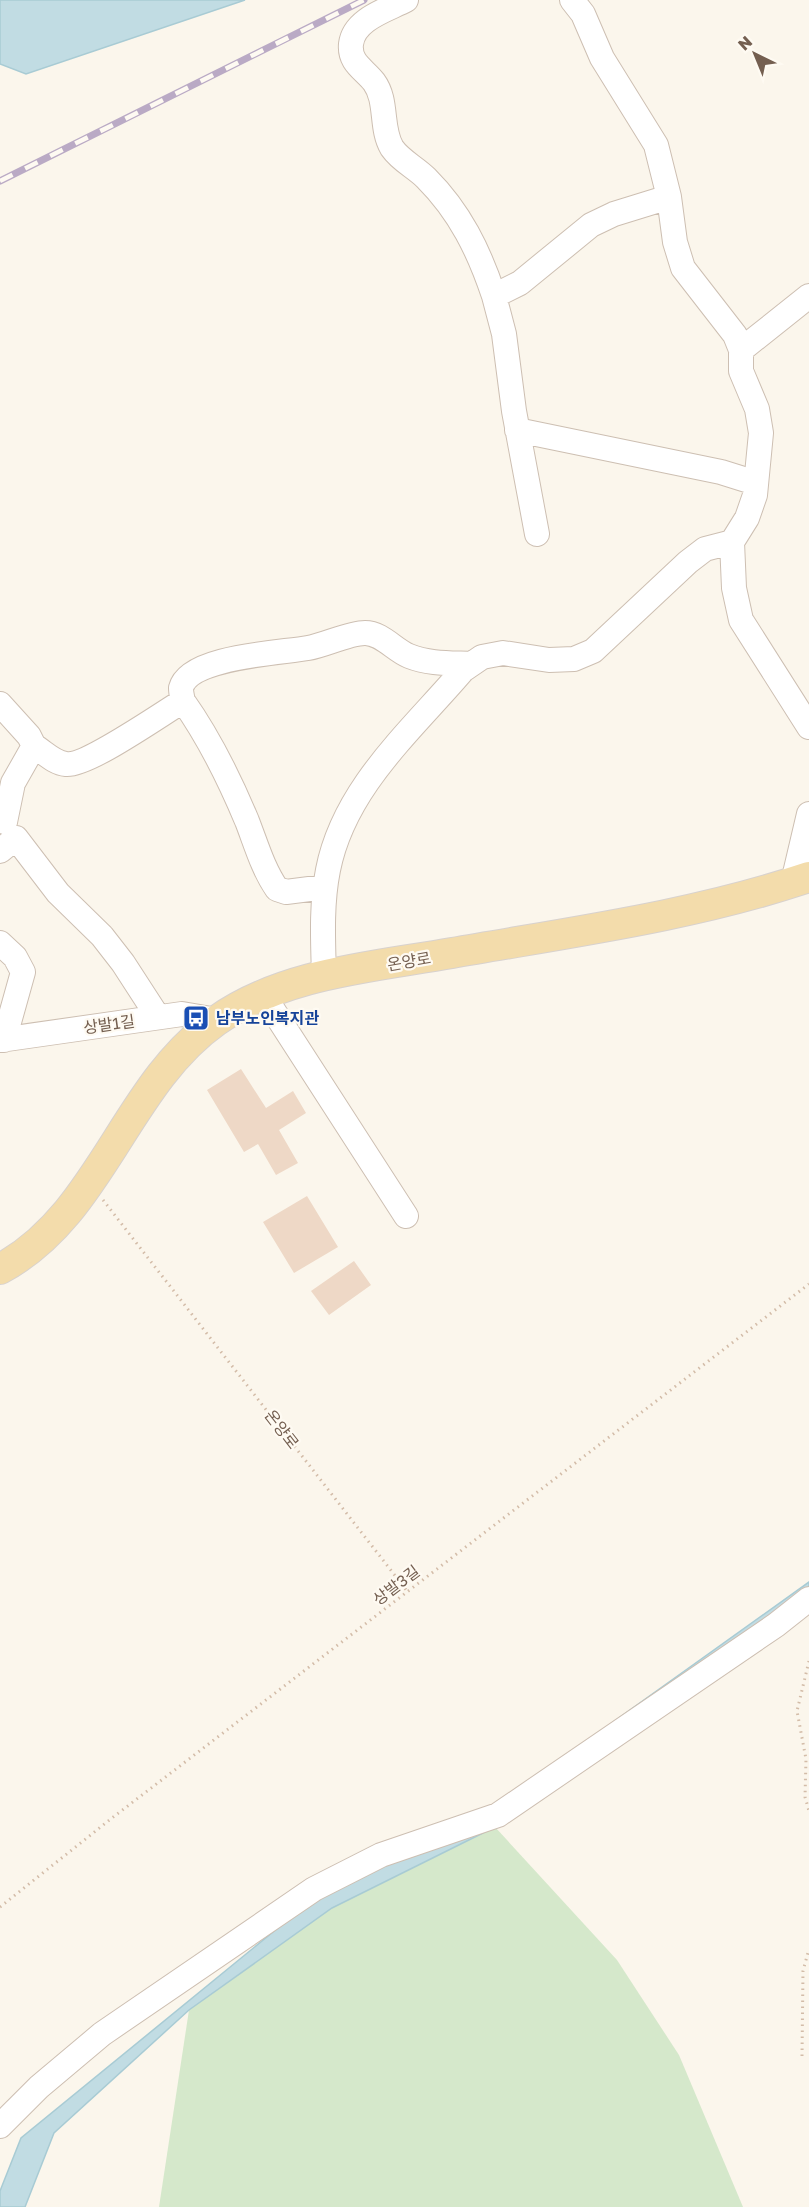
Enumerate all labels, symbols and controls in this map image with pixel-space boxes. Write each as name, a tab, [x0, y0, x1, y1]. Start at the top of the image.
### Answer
north arrow	[725, 24, 785, 84]
text: N	[733, 32, 756, 54]
street label: 온양로	[386, 947, 433, 975]
bus stop icon: 남부노인복지관	[181, 1003, 211, 1033]
place label: 남부노인복지관	[216, 1008, 319, 1028]
street label: 상발1길	[82, 1010, 136, 1038]
street label: 온양로	[261, 1405, 304, 1453]
street label: 상발3길	[369, 1561, 423, 1609]

